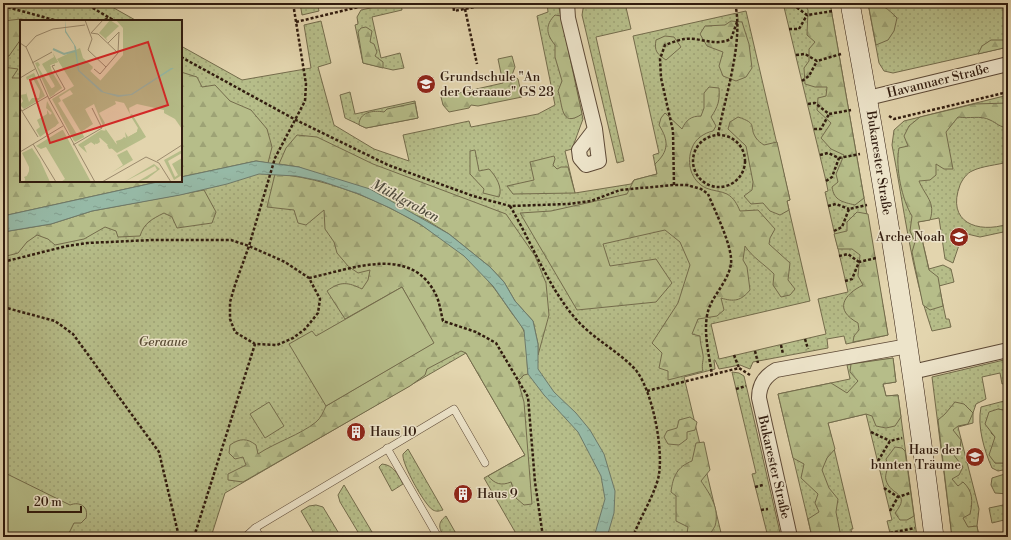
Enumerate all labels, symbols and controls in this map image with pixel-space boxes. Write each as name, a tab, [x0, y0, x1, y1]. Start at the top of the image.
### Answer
inset map	[20, 20, 182, 182]
street label: Havannaer Straße	[885, 60, 991, 101]
place label: Grundschule "An der Geraaue" GS 28	[440, 69, 554, 100]
school or university icon: Grundschule "An der Geraaue" GS 28	[415, 73, 437, 95]
street label: Bukarester Straße	[863, 109, 895, 217]
water label: Mühlgraben	[368, 175, 442, 227]
school or university icon: Arche Noah	[948, 226, 970, 248]
place label: Arche Noah	[875, 229, 945, 245]
park label: Geraaue	[139, 334, 187, 350]
street label: Bukarester Straße	[754, 413, 794, 521]
building icon: Haus 10	[345, 421, 367, 443]
place label: Haus 10	[370, 424, 417, 440]
place label: Haus der bunten Träume	[871, 442, 961, 473]
school or university icon: Haus der bunten Träume	[964, 446, 986, 468]
building icon: Haus 9	[452, 483, 474, 505]
place label: Haus 9	[477, 486, 518, 502]
scale bar	[28, 488, 81, 514]
text: 20 m	[34, 495, 62, 510]

